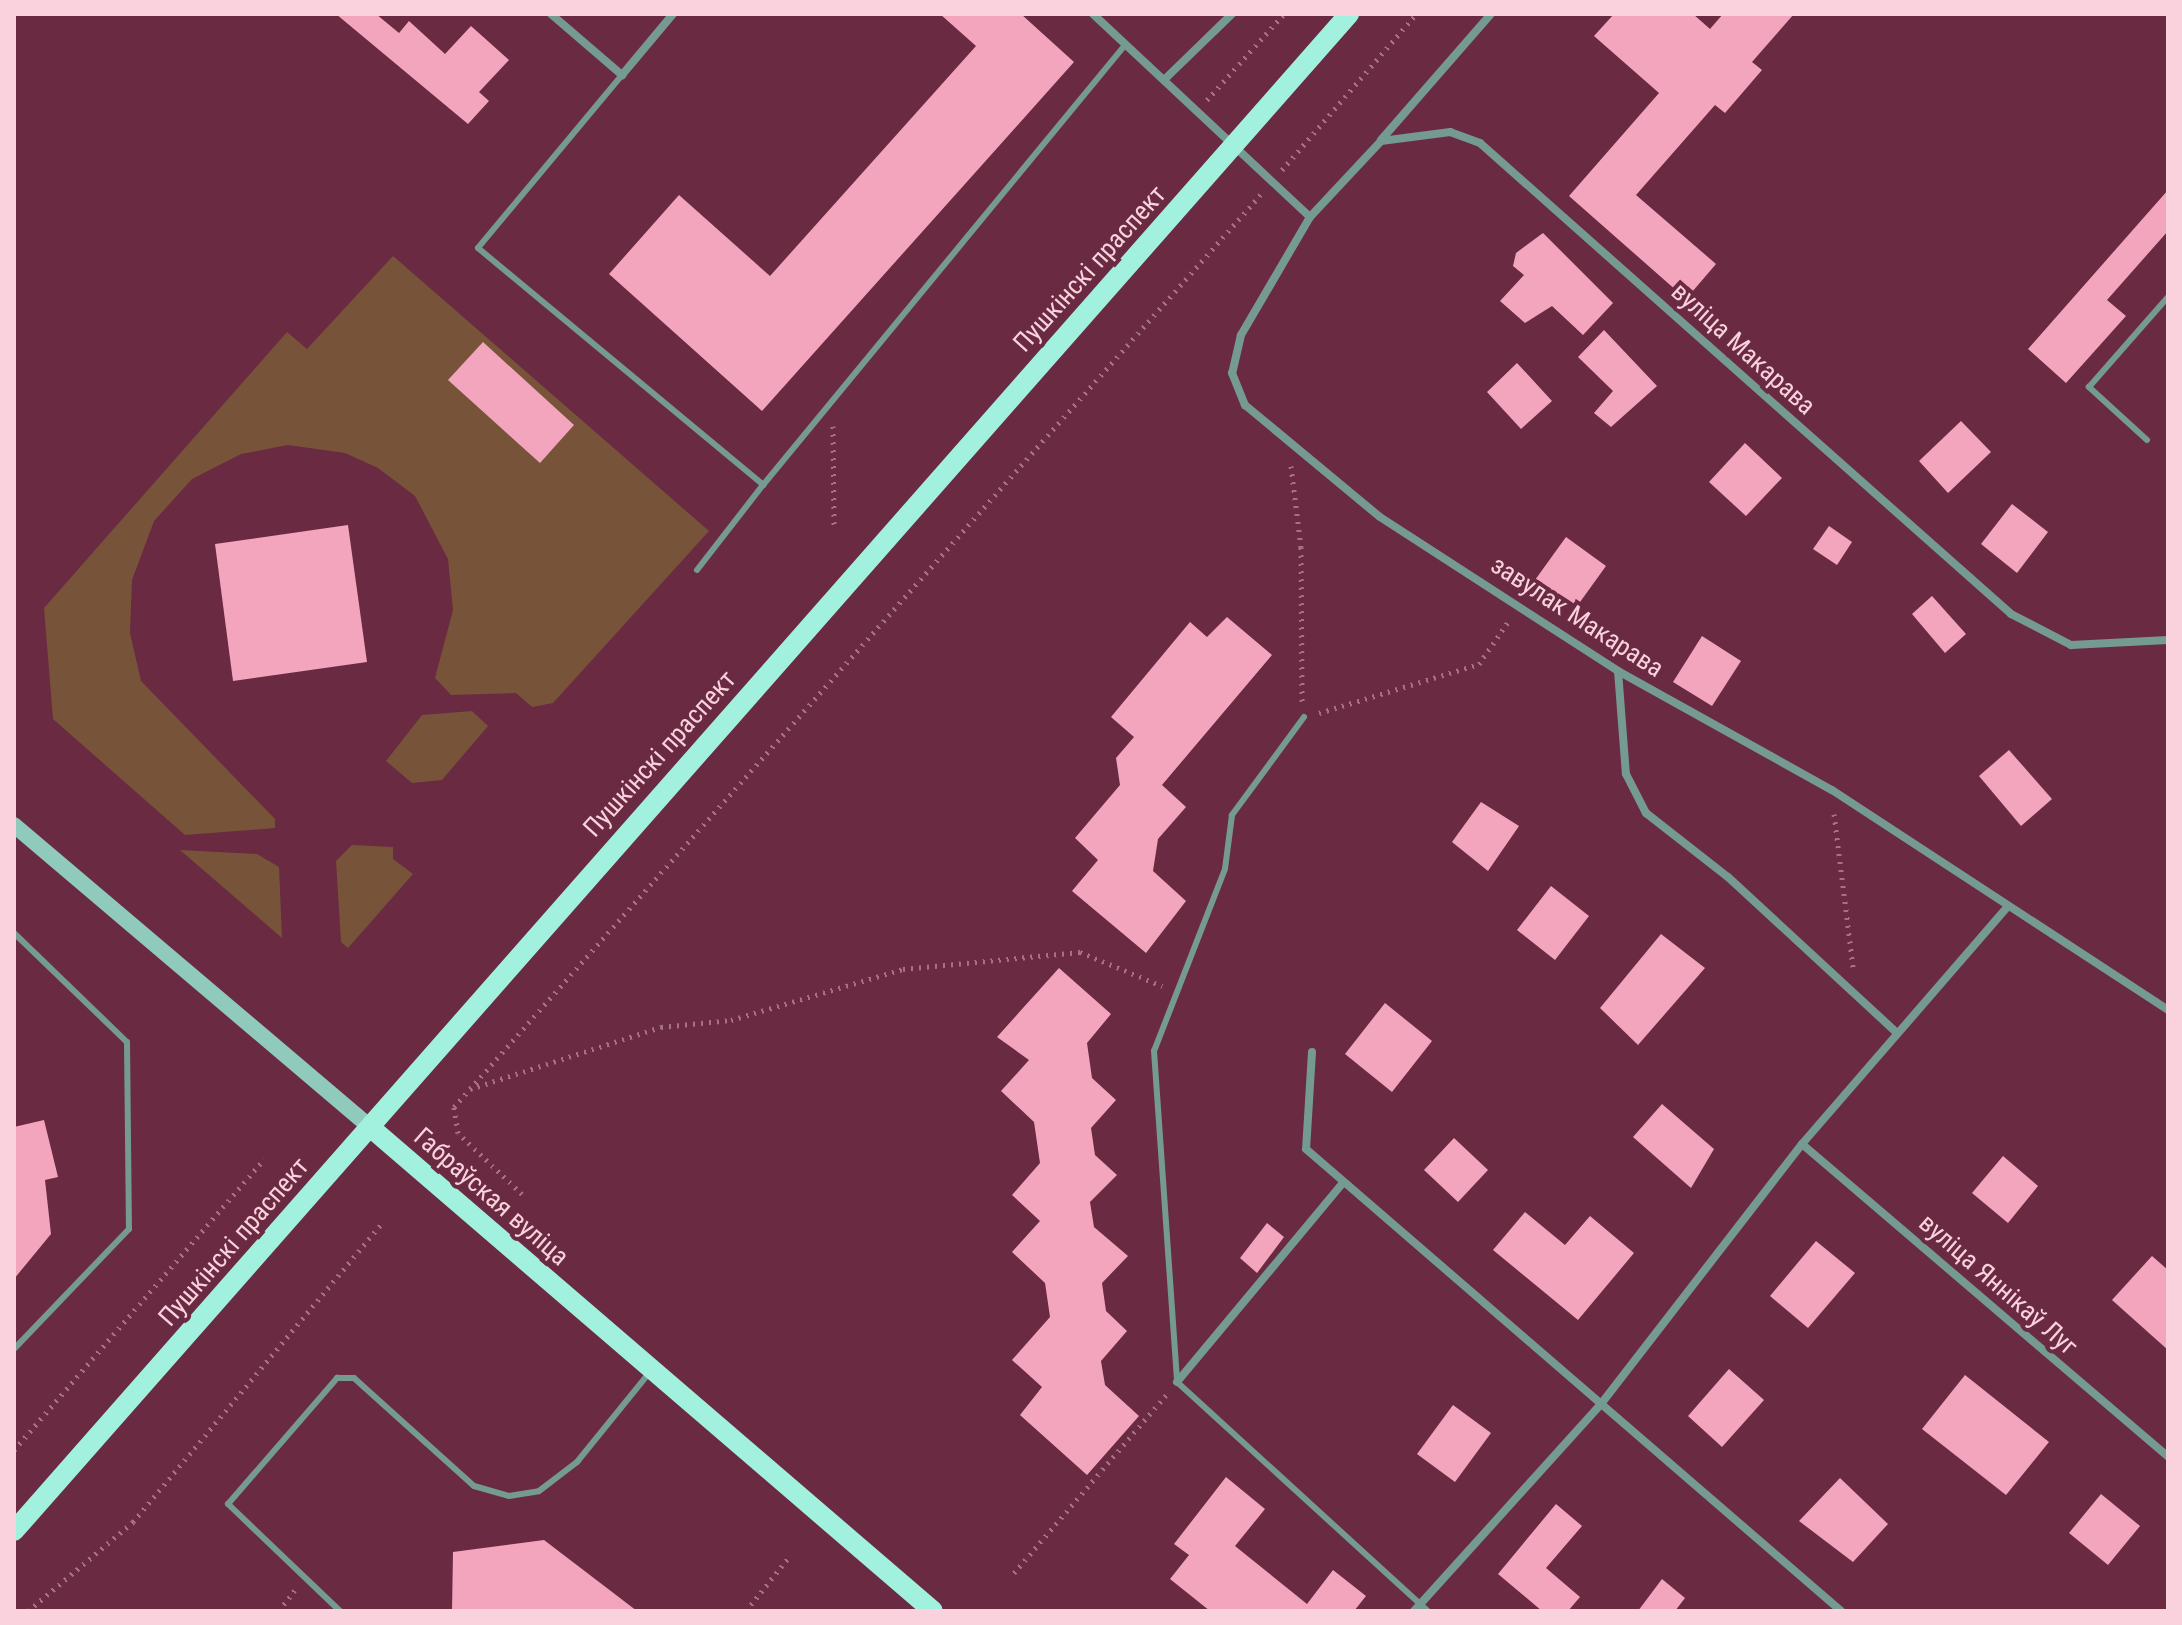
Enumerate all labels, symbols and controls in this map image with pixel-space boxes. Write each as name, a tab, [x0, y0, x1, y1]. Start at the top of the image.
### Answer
street label: Пушкінскі праспект	[1007, 179, 1173, 359]
street label: вуліца Макарава	[1665, 276, 1821, 422]
street label: завулак Макарава	[1485, 550, 1669, 684]
street label: Пушкінскі праспект	[577, 664, 743, 844]
street label: Габраўская вуліца	[407, 1121, 575, 1273]
street label: Пушкінскі праспект	[152, 1151, 316, 1333]
street label: вуліца Яннікаў Луг	[1912, 1208, 2084, 1362]

